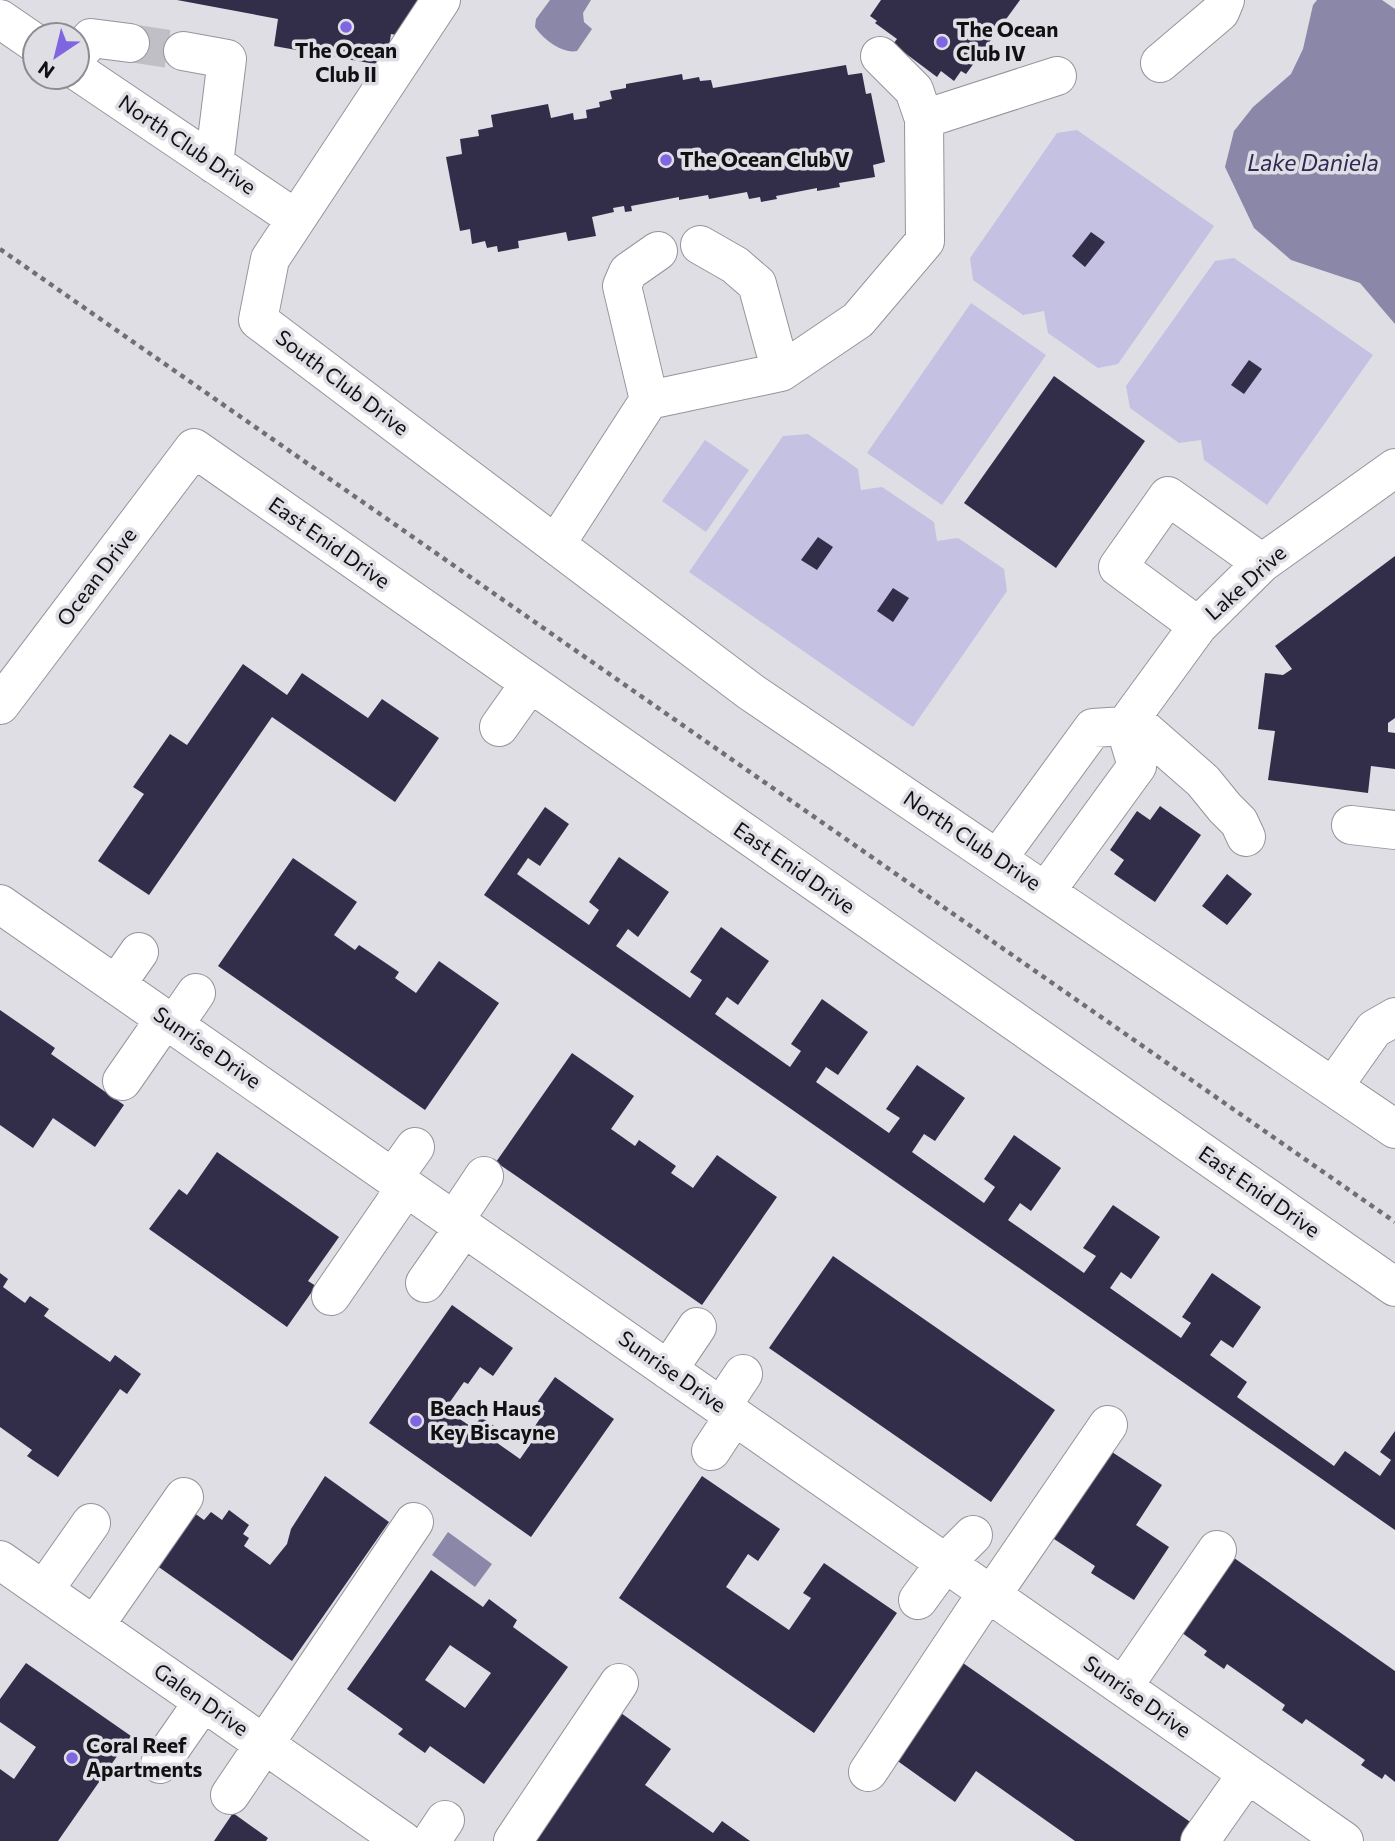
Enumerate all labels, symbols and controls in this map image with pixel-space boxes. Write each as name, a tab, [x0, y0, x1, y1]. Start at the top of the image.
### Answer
place label: The Ocean Club IV	[956, 16, 1058, 65]
marker: The Ocean Club II	[338, 19, 354, 35]
north arrow	[21, 21, 91, 91]
marker: The Ocean Club IV	[934, 34, 950, 50]
place label: The Ocean Club II	[295, 37, 397, 86]
text: N	[34, 57, 58, 84]
street label: North Club Drive	[114, 89, 261, 199]
place label: The Ocean Club V	[680, 146, 850, 171]
water label: Lake Daniela	[1247, 148, 1379, 176]
marker: The Ocean Club V	[658, 152, 674, 168]
street label: South Club Drive	[272, 324, 414, 440]
street label: East Enid Drive	[264, 491, 395, 593]
street label: Ocean Drive	[51, 522, 141, 630]
street label: Lake Drive	[1200, 539, 1290, 625]
street label: North Club Drive	[899, 785, 1046, 895]
street label: East Enid Drive	[729, 816, 860, 918]
street label: Sunrise Drive	[149, 1001, 266, 1093]
street label: East Enid Drive	[1194, 1140, 1325, 1242]
street label: Sunrise Drive	[614, 1325, 731, 1417]
place label: Beach Haus Key Biscayne	[430, 1395, 555, 1444]
marker: Beach Haus Key Biscayne	[408, 1413, 424, 1429]
street label: Sunrise Drive	[1079, 1650, 1196, 1742]
street label: Galen Drive	[150, 1657, 254, 1740]
place label: Coral Reef Apartments	[86, 1732, 203, 1781]
marker: Coral Reef Apartments	[64, 1750, 80, 1766]

